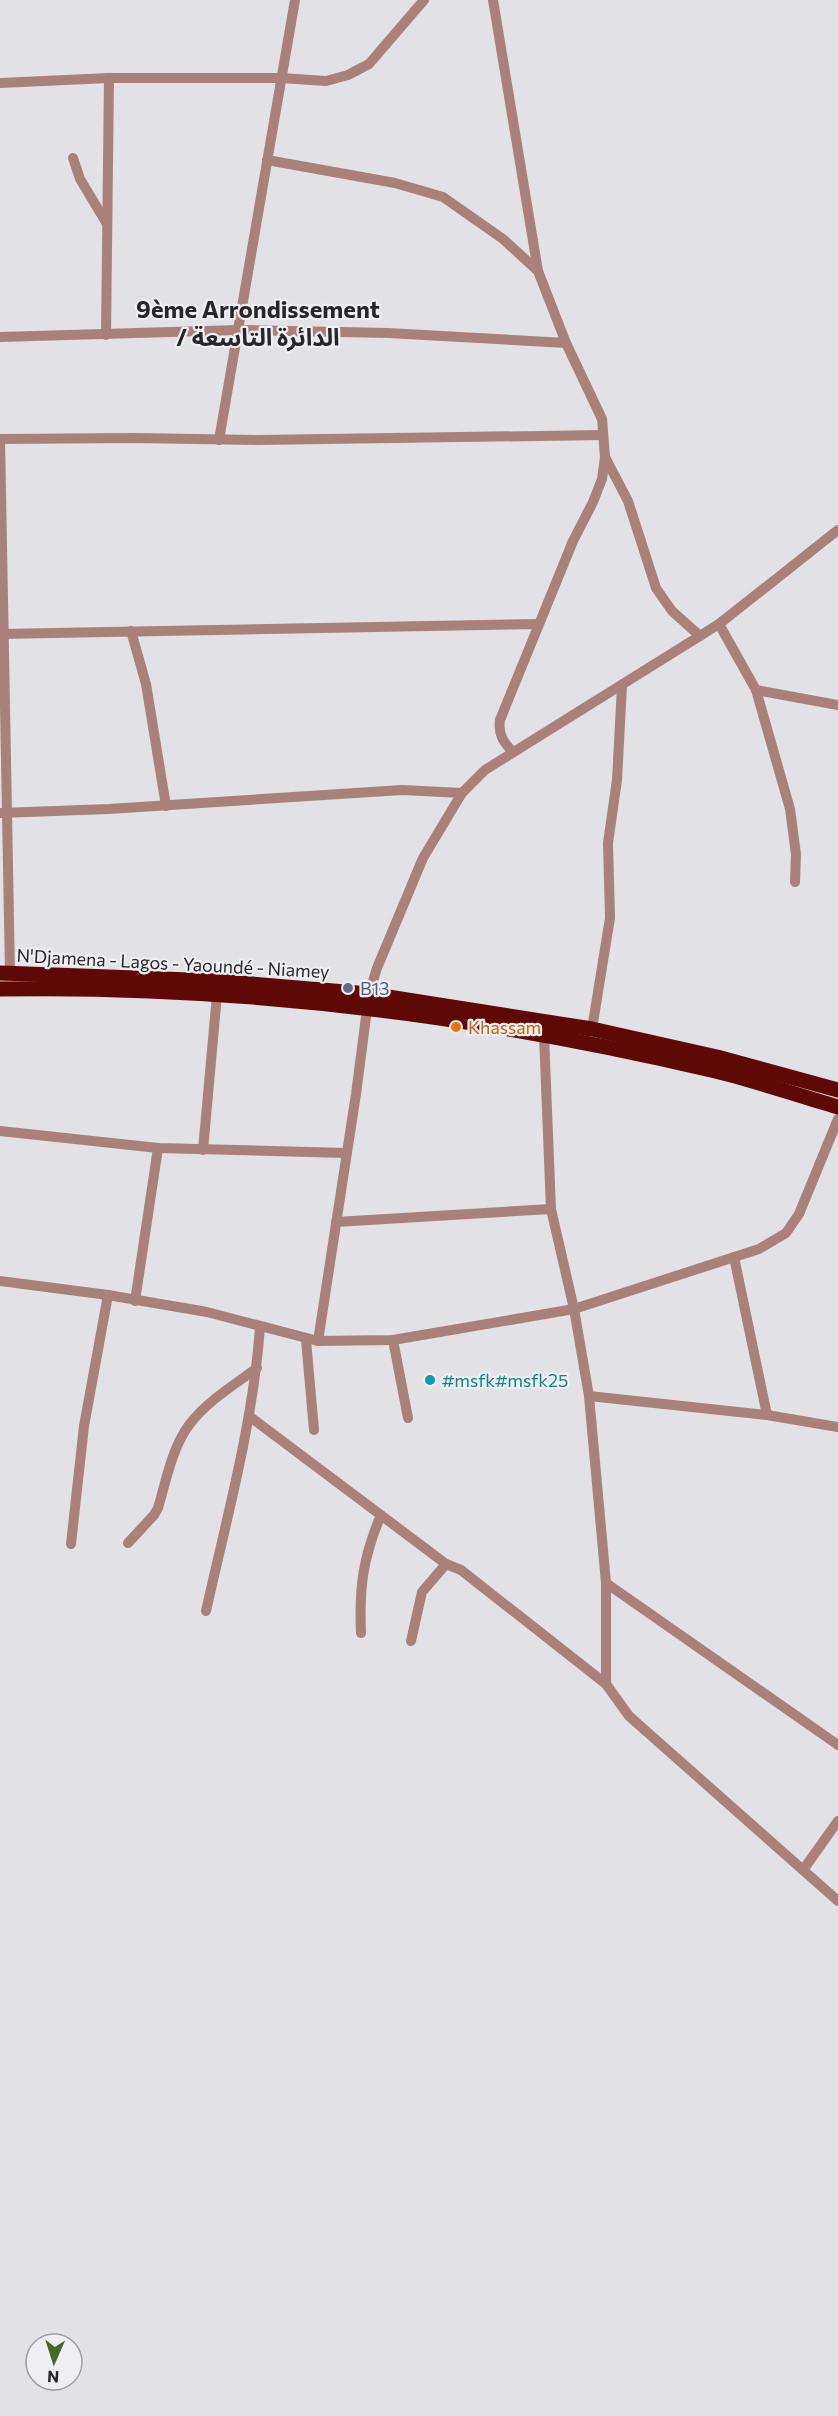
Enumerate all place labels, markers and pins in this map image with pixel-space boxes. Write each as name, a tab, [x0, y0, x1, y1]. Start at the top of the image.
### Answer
place label: B13	[360, 977, 390, 999]
marker: B13	[341, 981, 355, 995]
place label: Khassam	[468, 1016, 541, 1038]
marker: Khassam	[449, 1020, 463, 1034]
place label: #msfk#msfk25	[442, 1369, 568, 1391]
marker: #msfk#msfk25	[423, 1373, 437, 1387]

